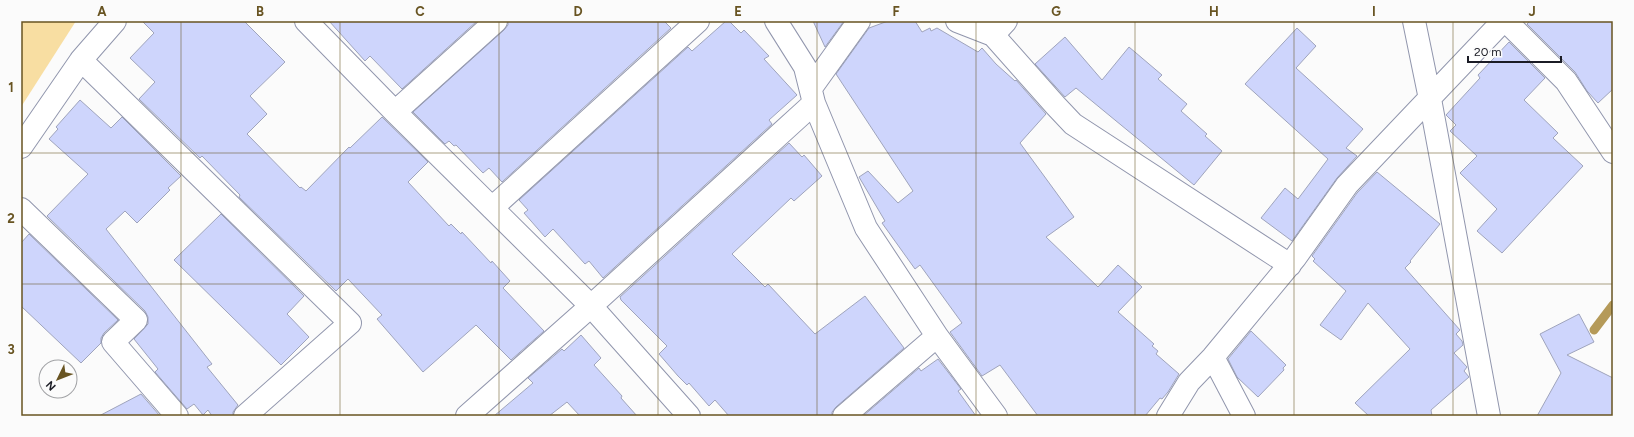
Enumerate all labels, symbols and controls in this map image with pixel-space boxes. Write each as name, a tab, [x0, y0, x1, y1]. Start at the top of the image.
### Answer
text: A	[97, 4, 107, 19]
text: B	[256, 4, 264, 19]
text: C	[415, 4, 425, 19]
text: D	[573, 4, 583, 19]
text: E	[734, 4, 742, 19]
text: F	[892, 4, 900, 19]
text: G	[1051, 4, 1061, 19]
text: H	[1209, 4, 1219, 19]
text: I	[1372, 4, 1376, 19]
text: J	[1528, 4, 1536, 19]
scale bar	[1468, 38, 1561, 64]
text: 20 m	[1474, 45, 1502, 59]
text: 1	[8, 80, 14, 95]
text: 2	[7, 211, 15, 226]
text: 3	[7, 342, 15, 357]
north arrow	[38, 359, 78, 399]
text: N	[43, 378, 59, 393]

